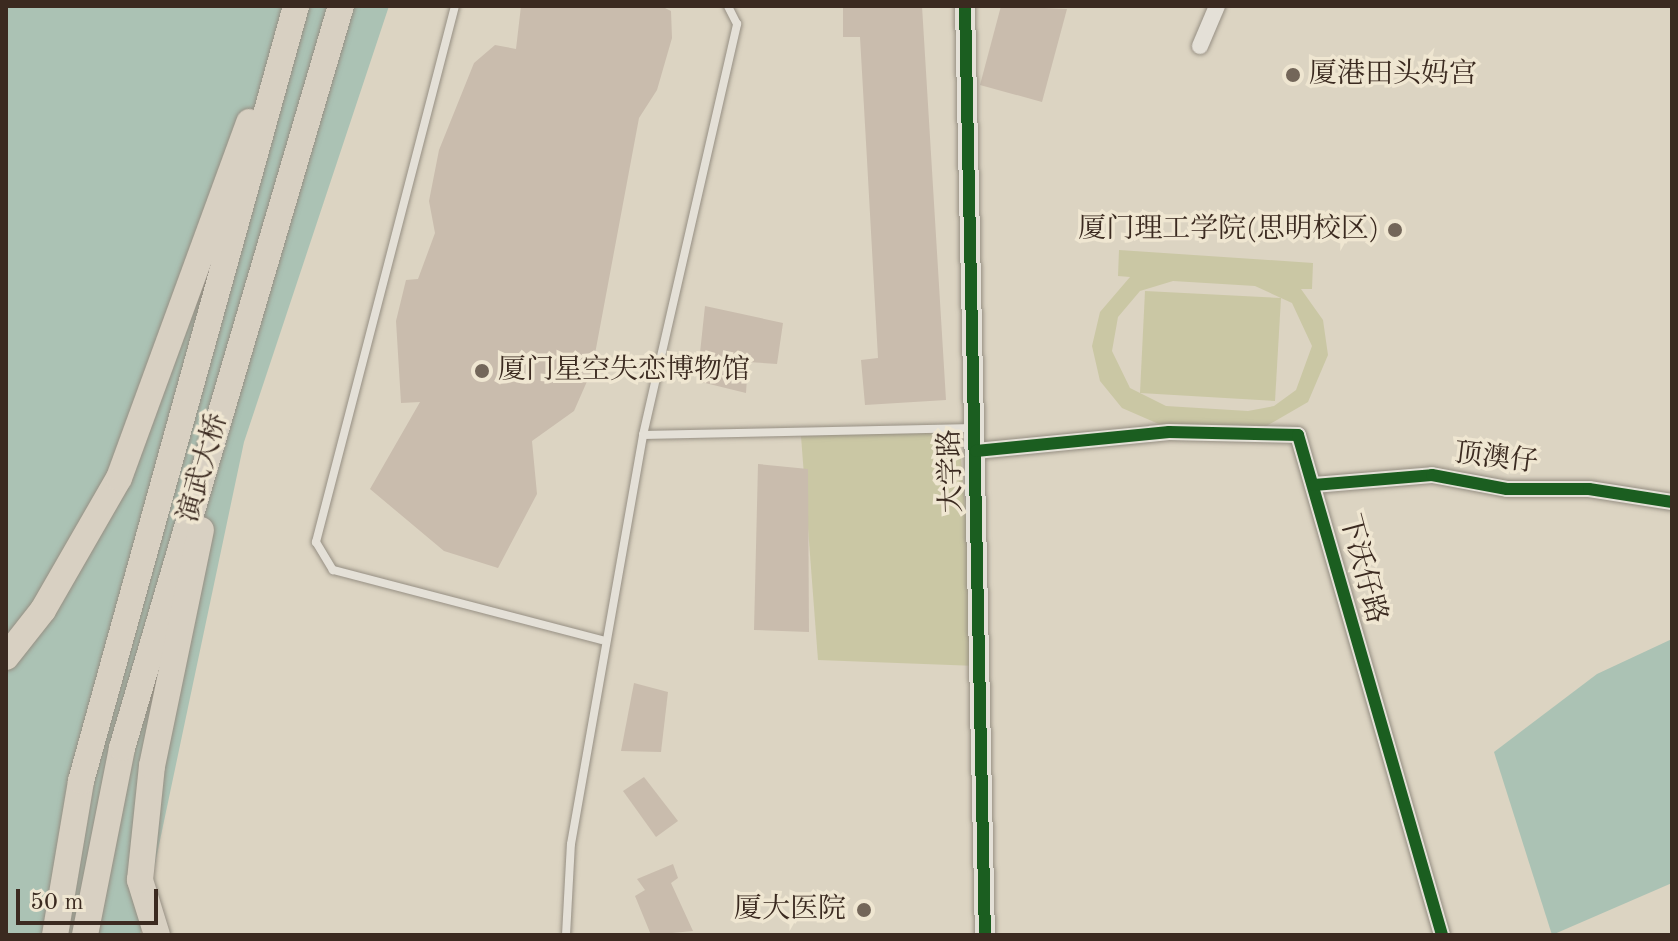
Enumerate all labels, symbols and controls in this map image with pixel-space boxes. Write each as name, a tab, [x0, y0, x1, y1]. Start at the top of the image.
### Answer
place label: 厦港田头妈宫	[1309, 58, 1477, 92]
marker: 厦港田头妈宫	[1284, 66, 1302, 84]
place label: 厦门理工学院(思明校区)	[1078, 213, 1379, 247]
marker: 厦门理工学院(思明校区)	[1386, 221, 1404, 239]
place label: 厦门星空失恋博物馆	[498, 354, 750, 388]
marker: 厦门星空失恋博物馆	[473, 362, 491, 380]
street label: 演武大桥	[172, 410, 236, 526]
street label: 大学路	[934, 428, 970, 514]
street label: 顶澳仔	[1452, 437, 1540, 481]
street label: 下沃仔路	[1331, 511, 1393, 627]
scale bar	[20, 873, 162, 923]
text: 50 m	[30, 891, 84, 915]
place label: 厦大医院	[734, 893, 846, 927]
marker: 厦大医院	[853, 899, 875, 921]

